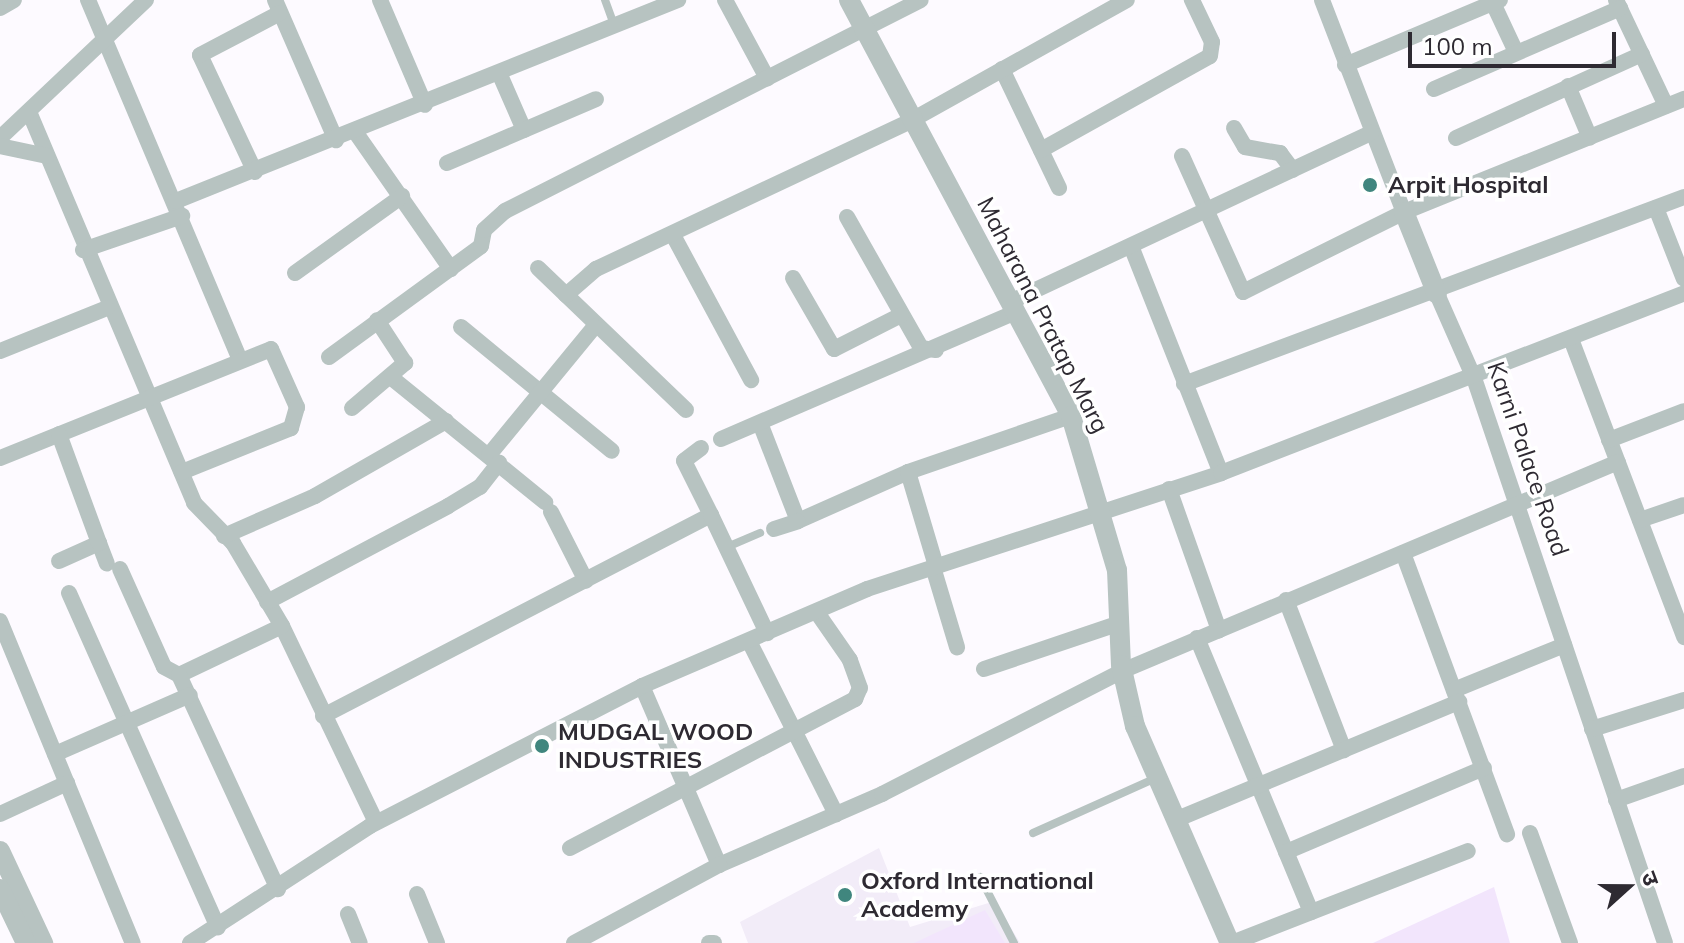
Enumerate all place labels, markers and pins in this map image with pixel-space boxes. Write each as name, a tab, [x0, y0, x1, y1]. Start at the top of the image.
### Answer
place label: Arpit Hospital	[1388, 171, 1548, 199]
marker: Arpit Hospital	[1359, 174, 1381, 196]
place label: MUDGAL WOOD INDUSTRIES	[558, 718, 753, 774]
marker: MUDGAL WOOD INDUSTRIES	[533, 737, 551, 755]
place label: Oxford International Academy	[861, 867, 1094, 923]
marker: Oxford International Academy	[836, 886, 854, 904]

